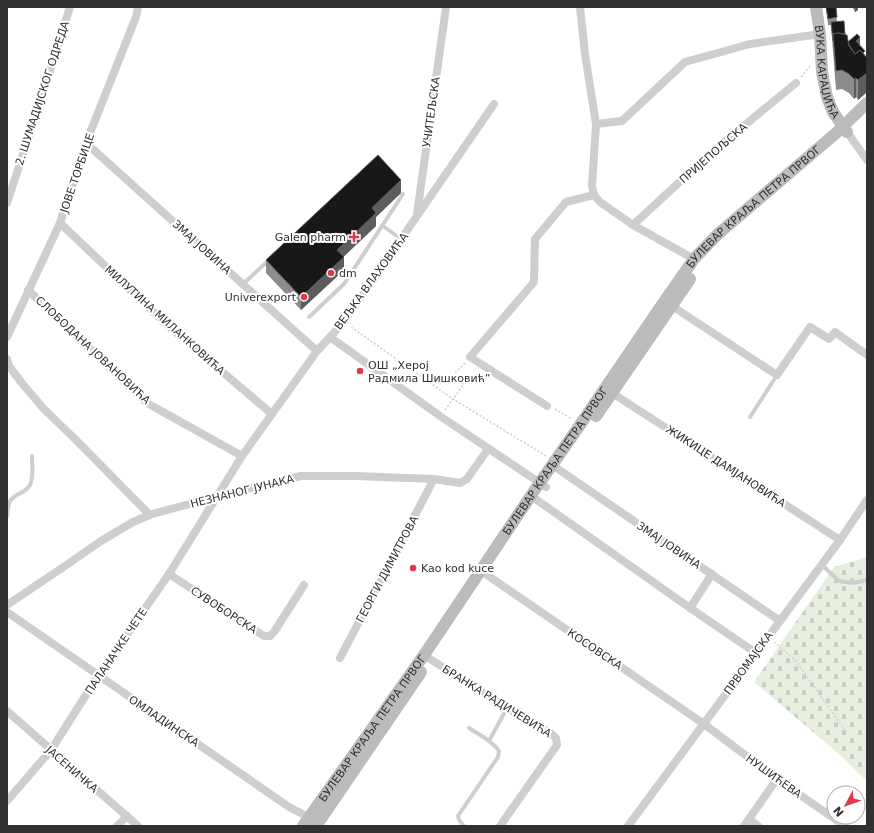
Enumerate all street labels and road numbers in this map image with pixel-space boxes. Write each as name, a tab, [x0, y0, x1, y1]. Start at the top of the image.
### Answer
street label: 2. ШУМАДИЈСКОГ ОДРЕДА	[13, 19, 72, 167]
street label: ВУКА КАРАЏИЋА	[812, 24, 842, 122]
street label: УЧИТЕЉСКА	[420, 75, 443, 148]
street label: ПРИЈЕПОЉСКА	[677, 120, 750, 186]
street label: ЈОВЕ ТОРБИЦЕ	[57, 132, 97, 216]
street label: БУЛЕВАР КРАЉА ПЕТРА ПРВОГ	[684, 143, 824, 271]
street label: ЗМАЈ ЈОВИНА	[170, 218, 234, 277]
street label: ВЕЉКА ВЛАХОВИЋА	[332, 230, 411, 332]
street label: МИЛУТИНА МИЛАНКОВИЋА	[102, 263, 228, 378]
street label: СЛОБОДАНА ЈОВАНОВИЋА	[33, 294, 153, 407]
street label: БУЛЕВАР КРАЉА ПЕТРА ПРВОГ	[500, 384, 611, 538]
street label: ЖИКИЦЕ ДАМЈАНОВИЋА	[663, 423, 789, 510]
street label: НЕЗНАНОГ ЈУНАКА	[189, 472, 296, 511]
street label: ГЕОРГИ ДИМИТРОВА	[354, 513, 421, 625]
street label: ЗМАЈ ЈОВИНА	[634, 519, 704, 572]
street label: СУВОБОРСКА	[188, 584, 260, 637]
street label: ПАЛАНАЧКЕ ЧЕТЕ	[83, 606, 150, 697]
street label: КОСОВСКА	[565, 626, 625, 673]
street label: ПРВОМАЈСКА	[721, 629, 776, 697]
street label: БУЛЕВАР КРАЉА ПЕТРА ПРВОГ	[316, 652, 429, 804]
street label: БРАНКА РАДИЧЕВИЋА	[440, 662, 554, 741]
street label: ОМЛАДИНСКА	[126, 693, 202, 750]
street label: ЈАСЕНИЧКА	[42, 743, 101, 796]
street label: НУШИЋЕВА	[743, 752, 804, 801]

